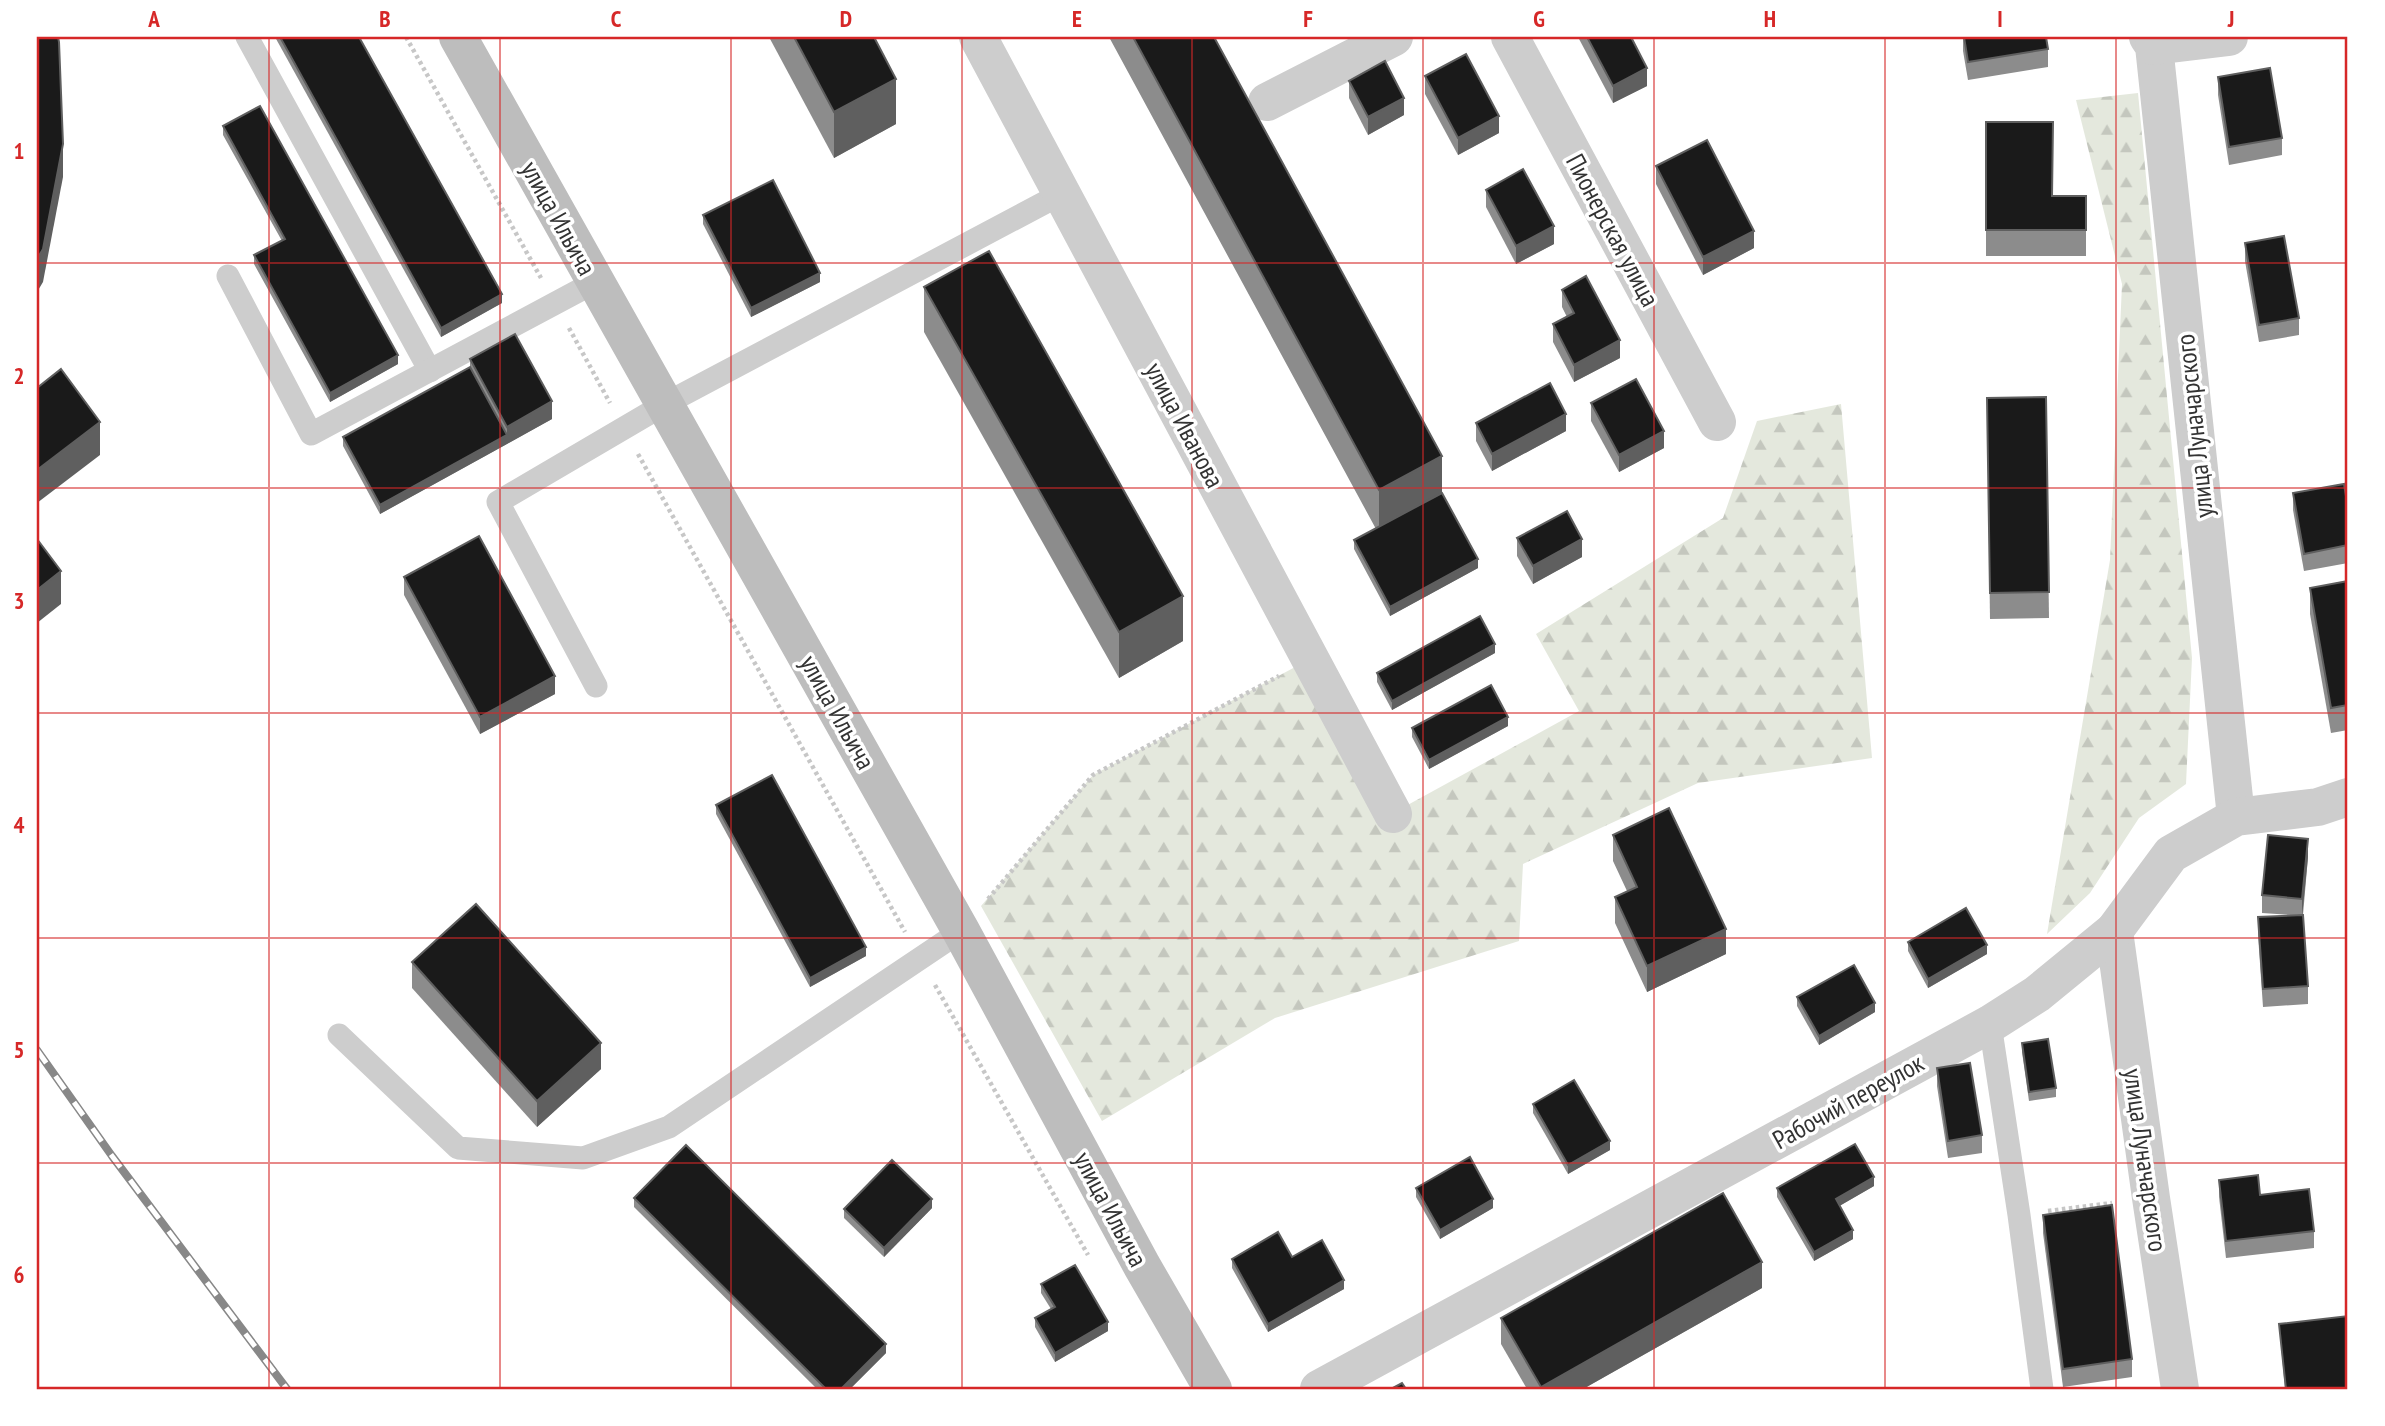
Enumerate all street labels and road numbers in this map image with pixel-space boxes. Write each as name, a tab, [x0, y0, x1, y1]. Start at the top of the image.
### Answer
street label: Пионерская улица	[1559, 148, 1667, 312]
street label: улица Ильича	[514, 155, 604, 281]
street label: улица Луначарского	[2168, 333, 2220, 519]
street label: улица Иванова	[1138, 357, 1232, 493]
street label: улица Ильича	[793, 649, 883, 775]
street label: Рабочий переулок	[1767, 1046, 1929, 1156]
street label: улица Луначарского	[2117, 1066, 2175, 1254]
street label: улица Ильича	[1067, 1146, 1155, 1272]

